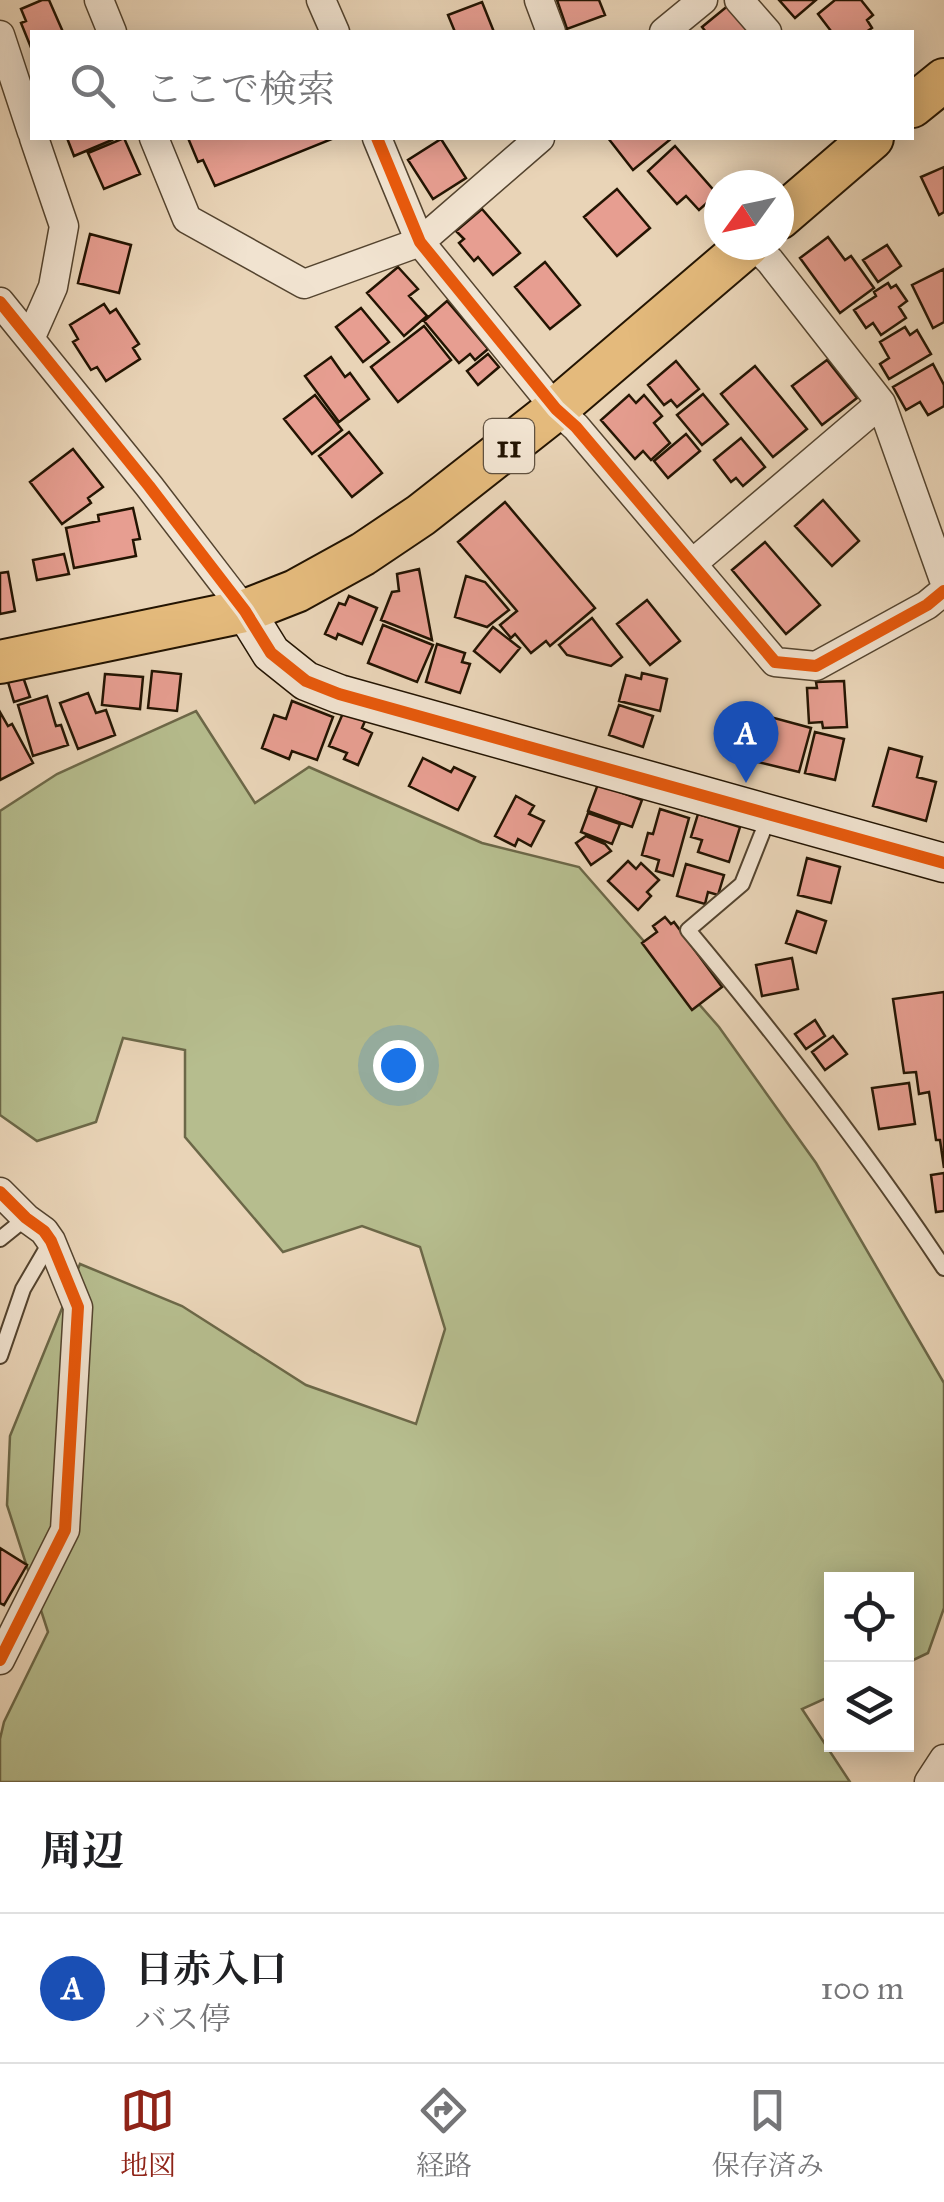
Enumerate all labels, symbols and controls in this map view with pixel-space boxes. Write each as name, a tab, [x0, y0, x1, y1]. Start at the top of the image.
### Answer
search box	[30, 30, 914, 140]
icon: search	[65, 58, 120, 113]
text: ここで検索	[145, 66, 335, 112]
north arrow	[704, 170, 794, 260]
road number: 11	[484, 419, 534, 473]
pin: A	[714, 700, 778, 783]
your location	[373, 1040, 424, 1091]
map controls	[824, 1572, 914, 1752]
button: locate	[824, 1572, 914, 1662]
button: layers	[824, 1662, 914, 1752]
text: 周辺	[40, 1825, 124, 1877]
text: 日赤入口	[135, 1946, 287, 1992]
text: A	[62, 1969, 83, 2008]
text: 100 m	[820, 1969, 904, 2008]
text: バス停	[135, 2000, 231, 2039]
tab: 地図	[120, 2083, 176, 2183]
tab: 経路	[416, 2083, 472, 2183]
tab: 保存済み	[712, 2083, 824, 2183]

